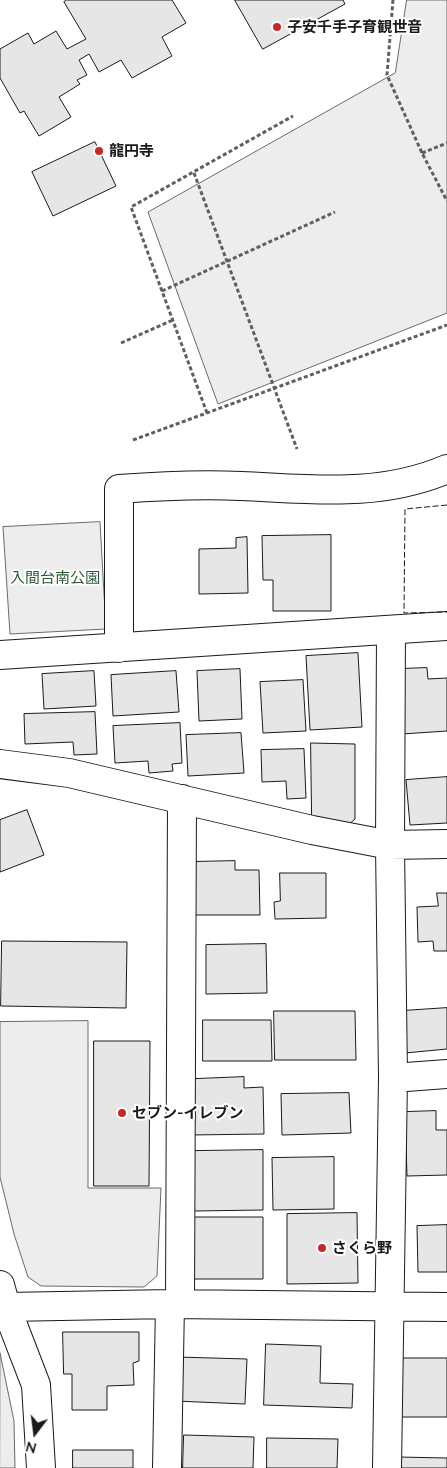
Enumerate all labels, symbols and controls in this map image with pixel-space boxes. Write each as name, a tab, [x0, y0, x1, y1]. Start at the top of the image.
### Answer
place label: 子安千手子育観世音	[287, 18, 422, 36]
marker: 子安千手子育観世音	[271, 21, 283, 33]
place label: 龍円寺	[109, 142, 154, 160]
marker: 龍円寺	[93, 145, 105, 157]
park label: 入間台南公園	[10, 569, 100, 587]
place label: セブン-イレブン	[132, 1104, 244, 1122]
marker: セブン-イレブン	[116, 1107, 128, 1119]
place label: さくら野	[332, 1239, 392, 1257]
marker: さくら野	[316, 1242, 328, 1254]
north arrow	[10, 1408, 60, 1458]
text: N	[24, 1437, 39, 1458]

